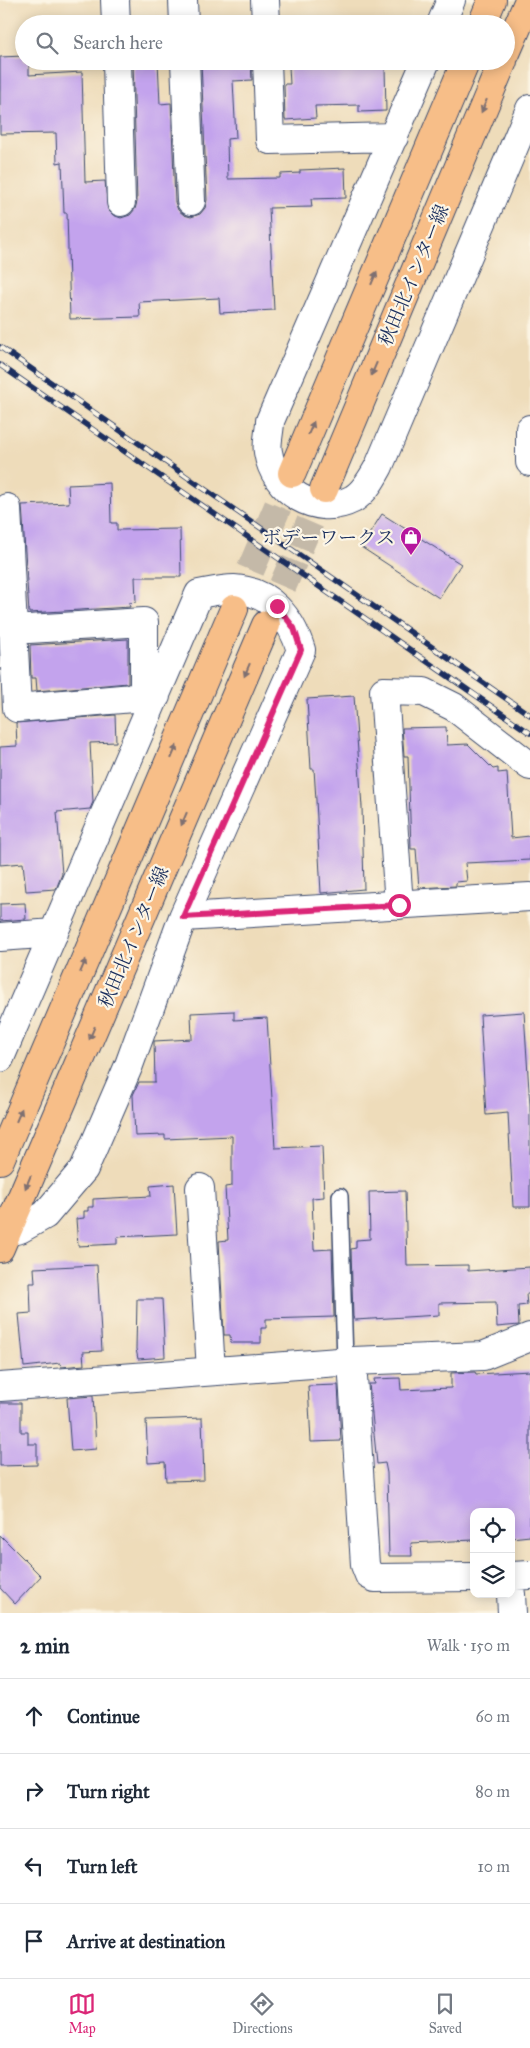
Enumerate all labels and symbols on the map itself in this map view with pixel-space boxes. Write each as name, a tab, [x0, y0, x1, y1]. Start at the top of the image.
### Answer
one-way arrow	[479, 99, 487, 113]
street label: 秋田北インター線	[373, 201, 454, 349]
one-way arrow	[371, 271, 379, 285]
one-way arrow	[369, 362, 377, 376]
one-way arrow	[307, 421, 315, 435]
shop icon: ボデーワークス	[399, 525, 423, 556]
place label: ボデーワークス	[262, 526, 395, 549]
route end	[266, 595, 289, 618]
one-way arrow	[243, 663, 251, 677]
one-way arrow	[170, 745, 178, 759]
one-way arrow	[179, 812, 187, 826]
street label: 秋田北インター線	[93, 863, 174, 1011]
route start	[388, 894, 411, 917]
one-way arrow	[79, 959, 87, 973]
one-way arrow	[88, 1026, 96, 1040]
one-way arrow	[16, 1108, 24, 1122]
one-way arrow	[24, 1175, 32, 1189]

